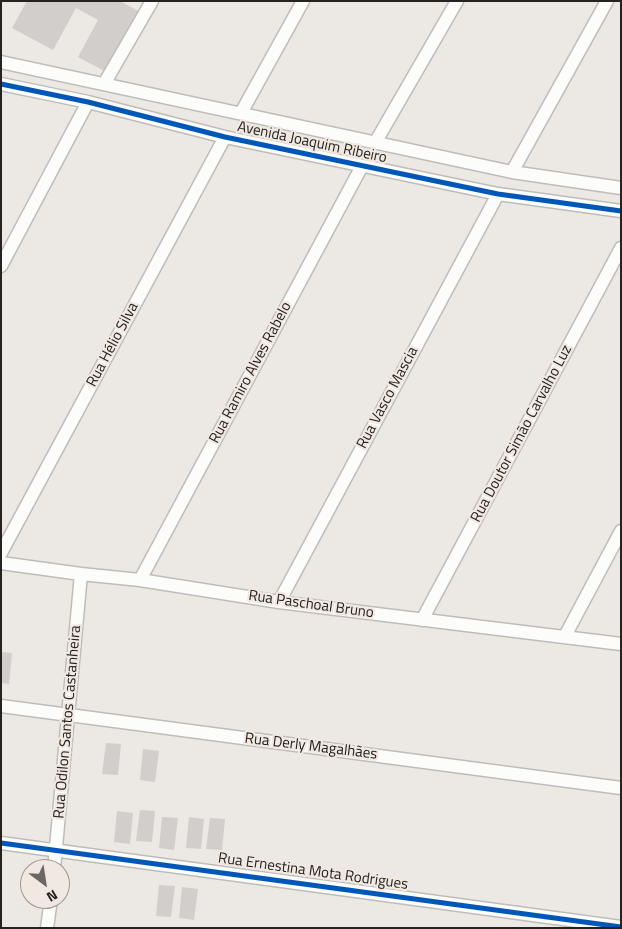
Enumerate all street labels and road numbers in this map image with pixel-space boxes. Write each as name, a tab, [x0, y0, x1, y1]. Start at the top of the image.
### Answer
street label: Avenida Joaquim Ribeiro	[236, 118, 388, 168]
street label: Rua Ramiro Alves Rabelo	[206, 299, 296, 447]
street label: Rua Hélio Silva	[83, 300, 143, 390]
street label: Rua Doutor Simão Carvalho Luz	[468, 342, 576, 526]
street label: Rua Vasco Mascia	[354, 344, 422, 452]
street label: Rua Paschoal Bruno	[247, 587, 375, 623]
street label: Rua Odilon Santos Castanheira	[51, 625, 85, 819]
street label: Rua Derly Magalhães	[244, 730, 378, 764]
street label: Rua Ernestina Mota Rodrigues	[217, 850, 409, 894]

